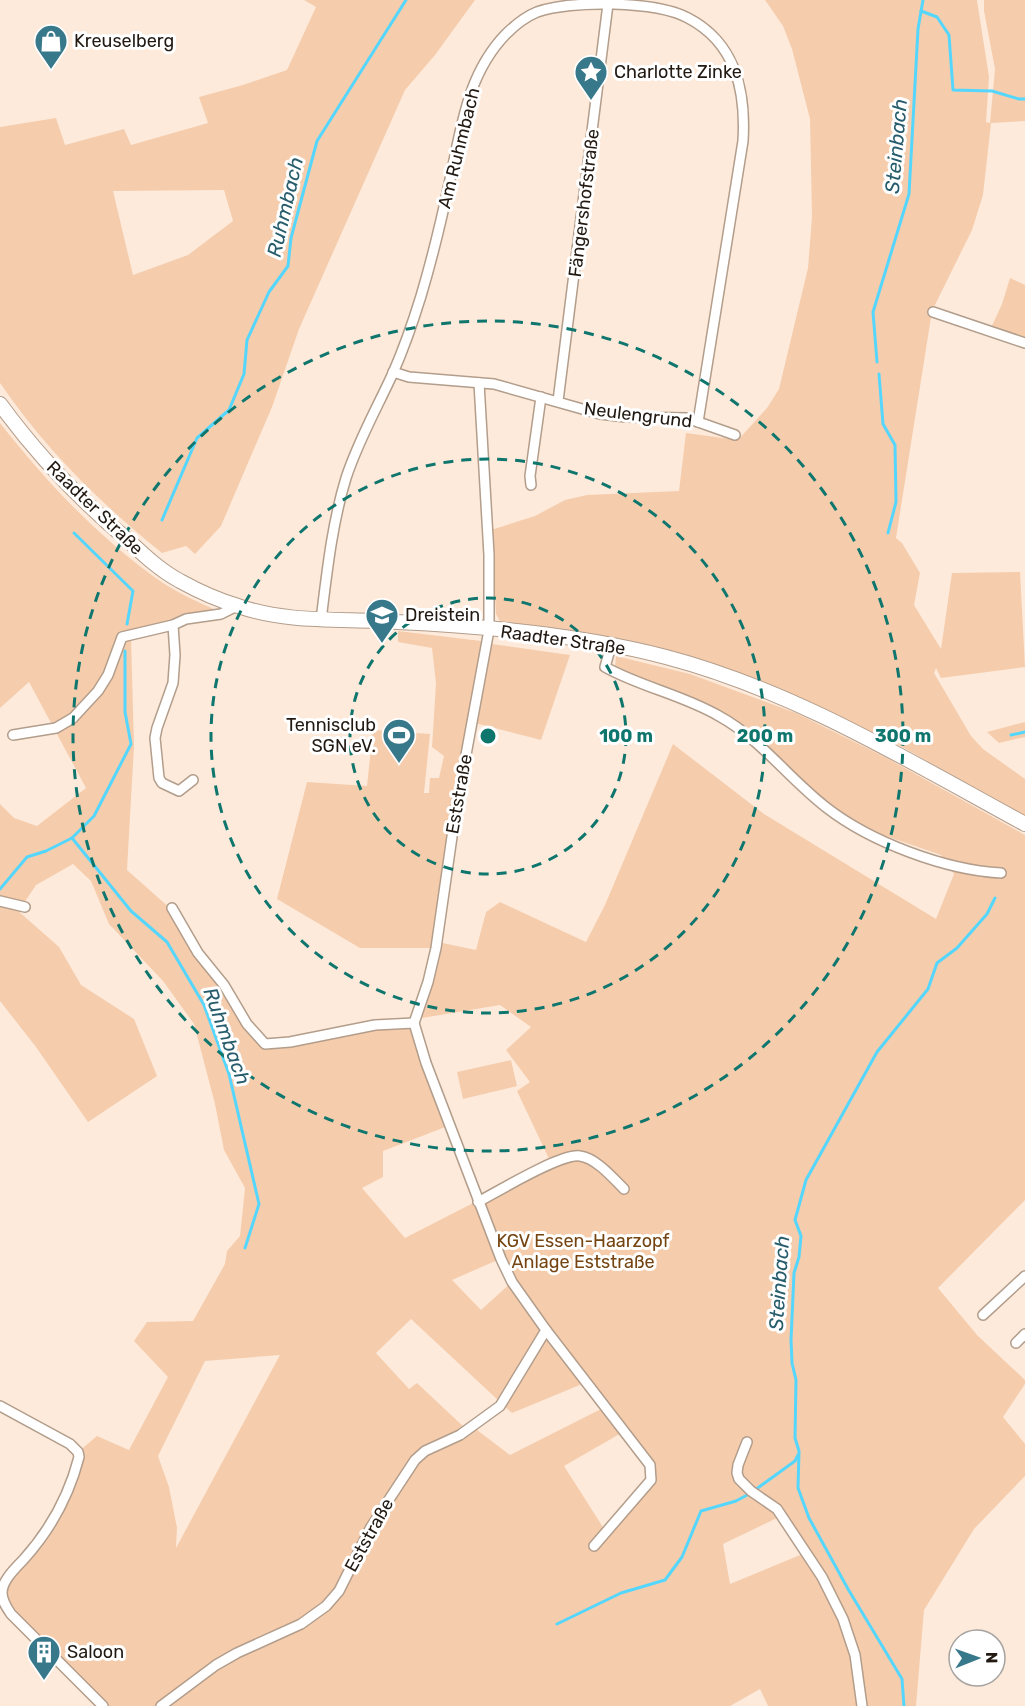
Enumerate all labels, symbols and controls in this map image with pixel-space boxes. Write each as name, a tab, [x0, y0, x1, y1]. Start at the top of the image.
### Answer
shop icon: Kreuselberg	[33, 23, 69, 70]
place label: Kreuselberg	[74, 30, 174, 52]
place icon: Charlotte Zinke	[573, 54, 609, 101]
place label: Charlotte Zinke	[614, 61, 742, 83]
street label: Am Ruhmbach	[433, 85, 485, 211]
water label: Steinbach	[880, 98, 912, 194]
street label: Fängershofstraße	[564, 128, 604, 278]
water label: Ruhmbach	[262, 155, 308, 259]
street label: Neulengrund	[583, 397, 693, 433]
street label: Raadter Straße	[42, 456, 148, 560]
school or university icon: Dreistein	[364, 597, 400, 644]
place label: Dreistein	[405, 604, 480, 626]
street label: Raadter Straße	[499, 620, 627, 660]
place label: Tennisclub SGN eV.	[286, 714, 376, 757]
sports icon: Tennisclub SGN eV.	[381, 717, 417, 764]
text: 100 m	[599, 725, 653, 747]
text: 200 m	[737, 725, 793, 747]
text: 300 m	[875, 725, 931, 747]
centre of rings	[478, 726, 498, 746]
street label: Eststraße	[441, 752, 477, 836]
water label: Ruhmbach	[198, 984, 256, 1088]
park label: KGV Essen-Haarzopf Anlage Eststraße	[496, 1230, 670, 1273]
water label: Steinbach	[764, 1235, 794, 1331]
street label: Eststraße	[340, 1494, 398, 1576]
north arrow	[947, 1628, 1007, 1688]
building icon: Saloon	[26, 1634, 62, 1681]
place label: Saloon	[67, 1641, 124, 1663]
text: N	[982, 1652, 1001, 1664]

